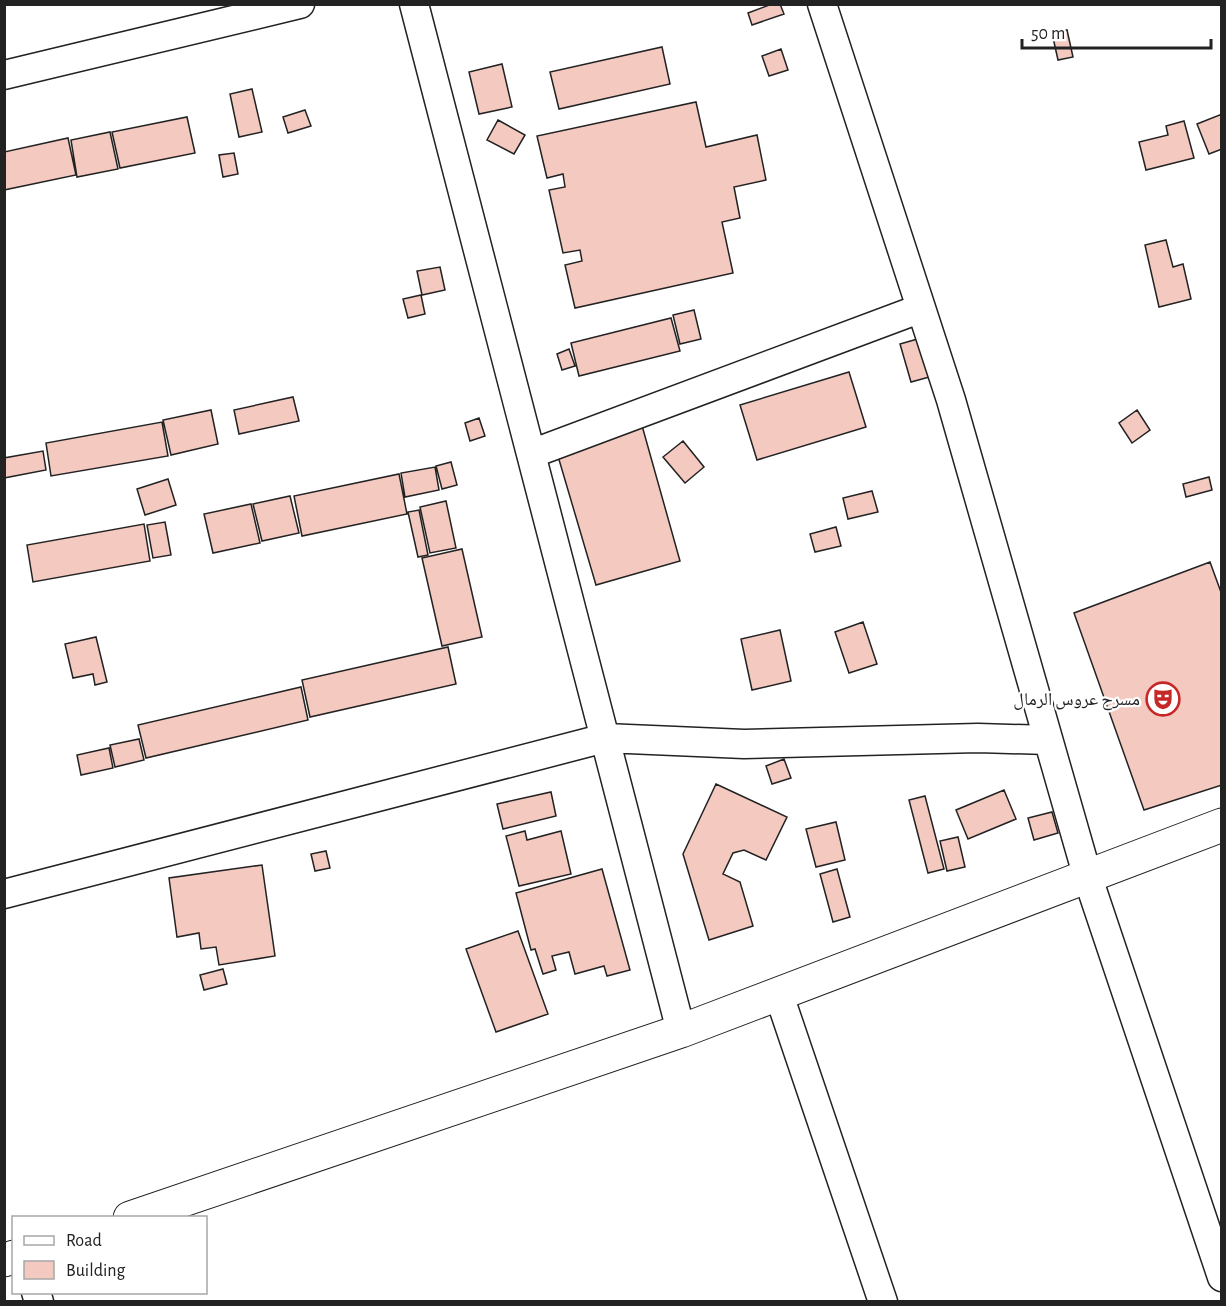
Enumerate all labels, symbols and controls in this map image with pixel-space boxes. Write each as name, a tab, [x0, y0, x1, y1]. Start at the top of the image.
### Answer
scale bar	[1022, 12, 1211, 50]
text: 50 m	[1031, 25, 1065, 43]
theatre icon: مسرح عروس الرمال	[1145, 681, 1181, 717]
place label: مسرح عروس الرمال	[1013, 691, 1140, 711]
legend	[12, 1216, 207, 1294]
text: Road	[66, 1232, 102, 1250]
text: Building	[66, 1262, 126, 1280]

